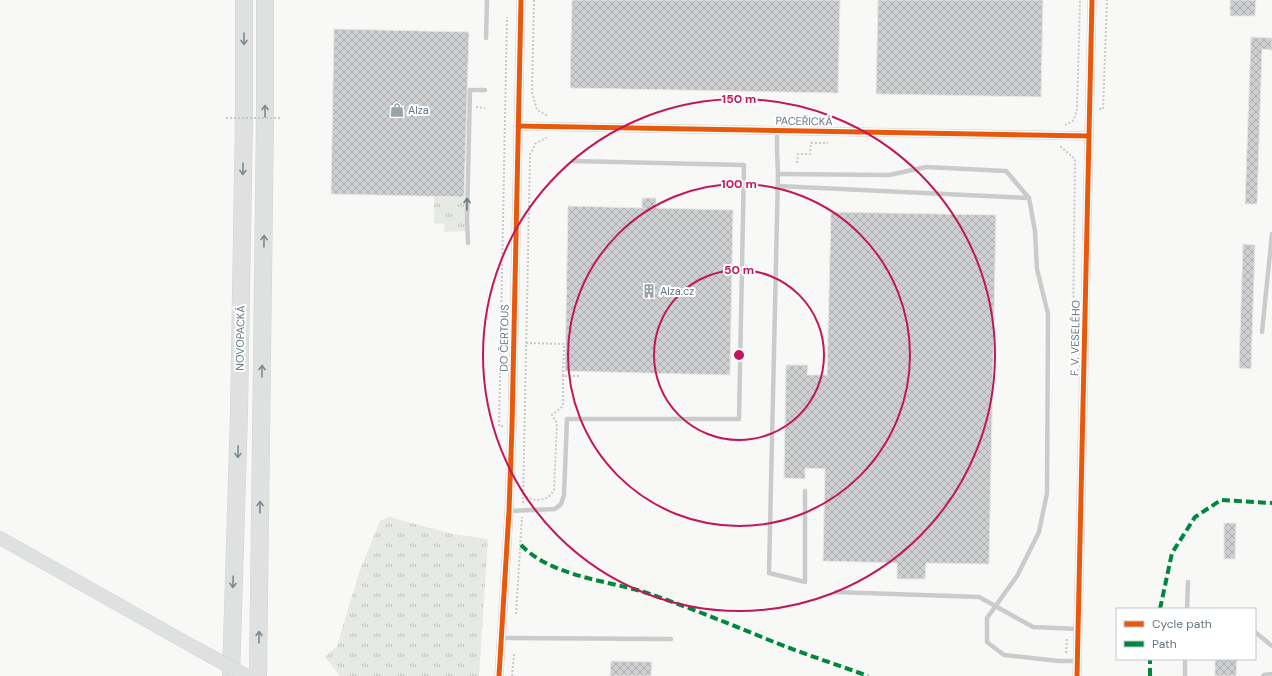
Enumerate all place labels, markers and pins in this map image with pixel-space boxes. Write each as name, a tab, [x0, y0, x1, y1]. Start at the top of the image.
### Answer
shop icon: Alza	[389, 102, 405, 118]
place label: Alza	[408, 103, 429, 117]
building icon: Alza.cz	[641, 283, 657, 299]
place label: Alza.cz	[660, 284, 694, 298]
centre of rings	[732, 348, 746, 362]

